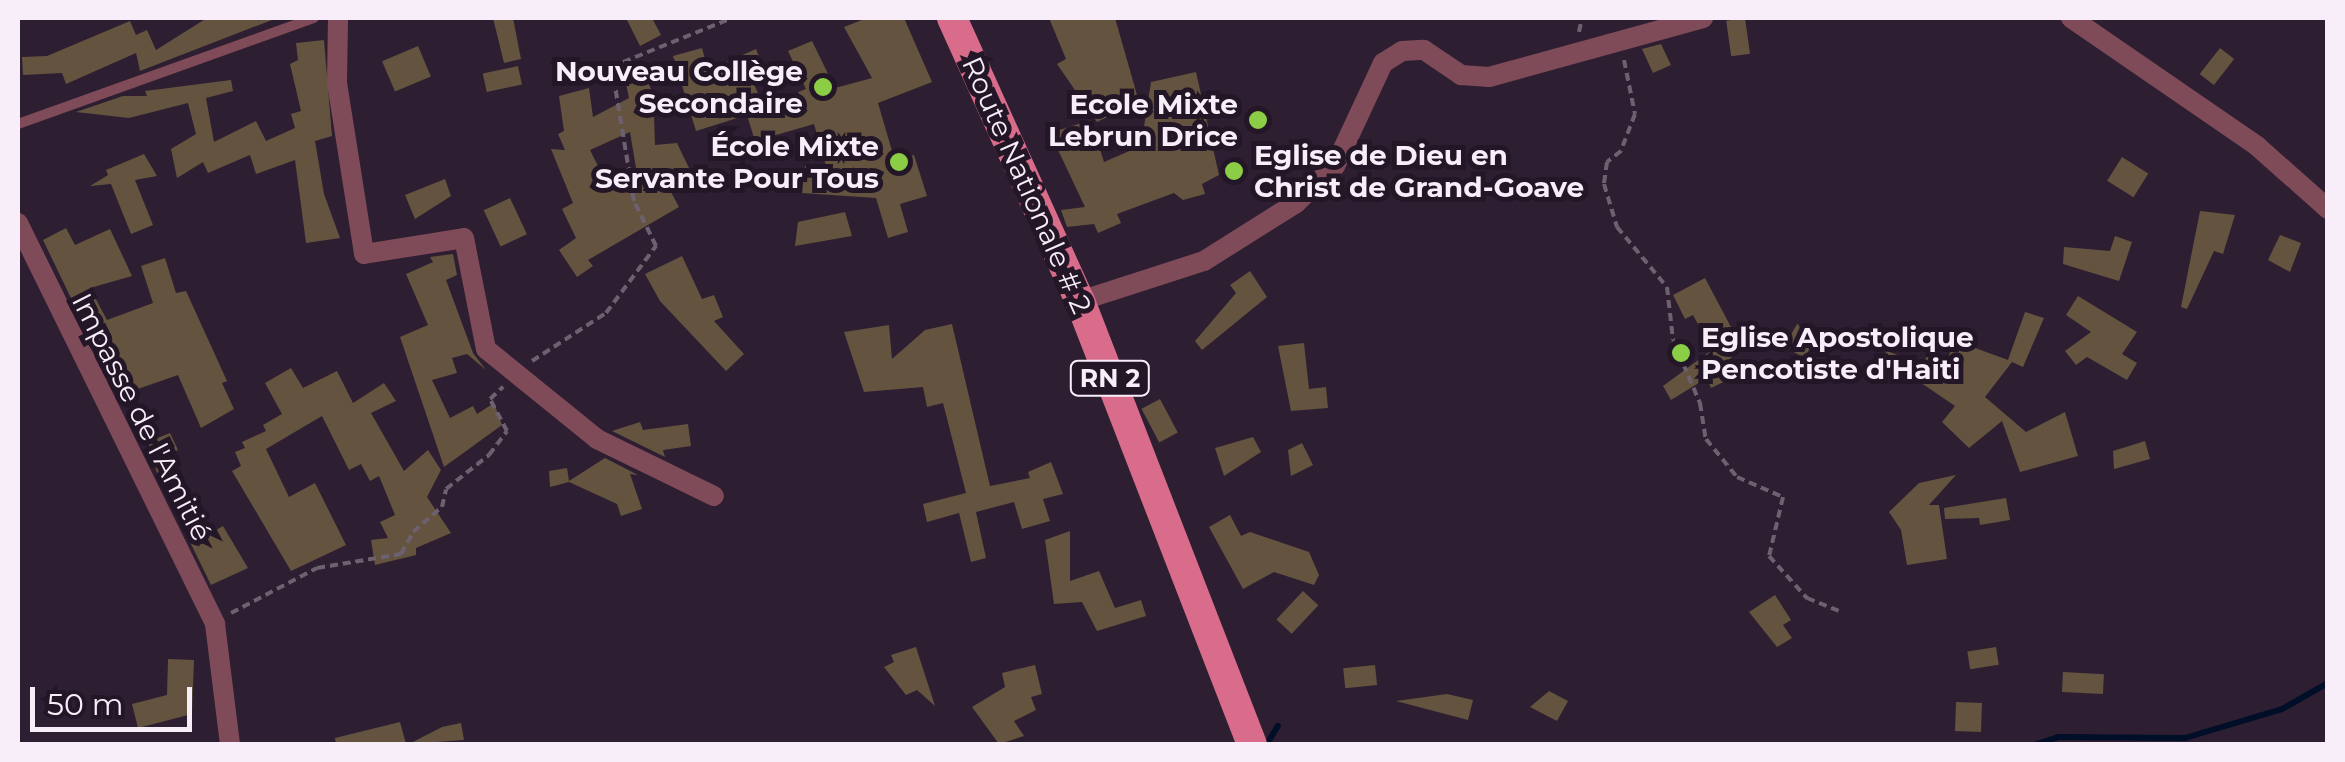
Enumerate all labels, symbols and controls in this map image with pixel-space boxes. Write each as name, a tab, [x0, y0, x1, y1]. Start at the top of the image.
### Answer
street label: Route Nationale # 2	[955, 51, 1099, 319]
place label: Nouveau Collège Secondaire	[555, 54, 803, 120]
marker: Nouveau Collège Secondaire	[812, 76, 834, 98]
place label: Ecole Mixte Lebrun Drice	[1048, 87, 1238, 153]
marker: Ecole Mixte Lebrun Drice	[1247, 109, 1269, 131]
place label: École Mixte Servante Pour Tous	[595, 129, 879, 195]
place label: Eglise de Dieu en Christ de Grand-Goave	[1254, 138, 1584, 204]
marker: École Mixte Servante Pour Tous	[888, 151, 910, 173]
marker: Eglise de Dieu en Christ de Grand-Goave	[1223, 160, 1245, 182]
street label: Impasse de l'Amitié	[65, 288, 219, 546]
place label: Eglise Apostolique Pencotiste d'Haiti	[1701, 320, 1974, 386]
marker: Eglise Apostolique Pencotiste d'Haiti	[1670, 342, 1692, 364]
road number: RN 2	[1068, 358, 1152, 398]
scale bar	[35, 667, 198, 729]
text: 50 m	[47, 686, 124, 723]

